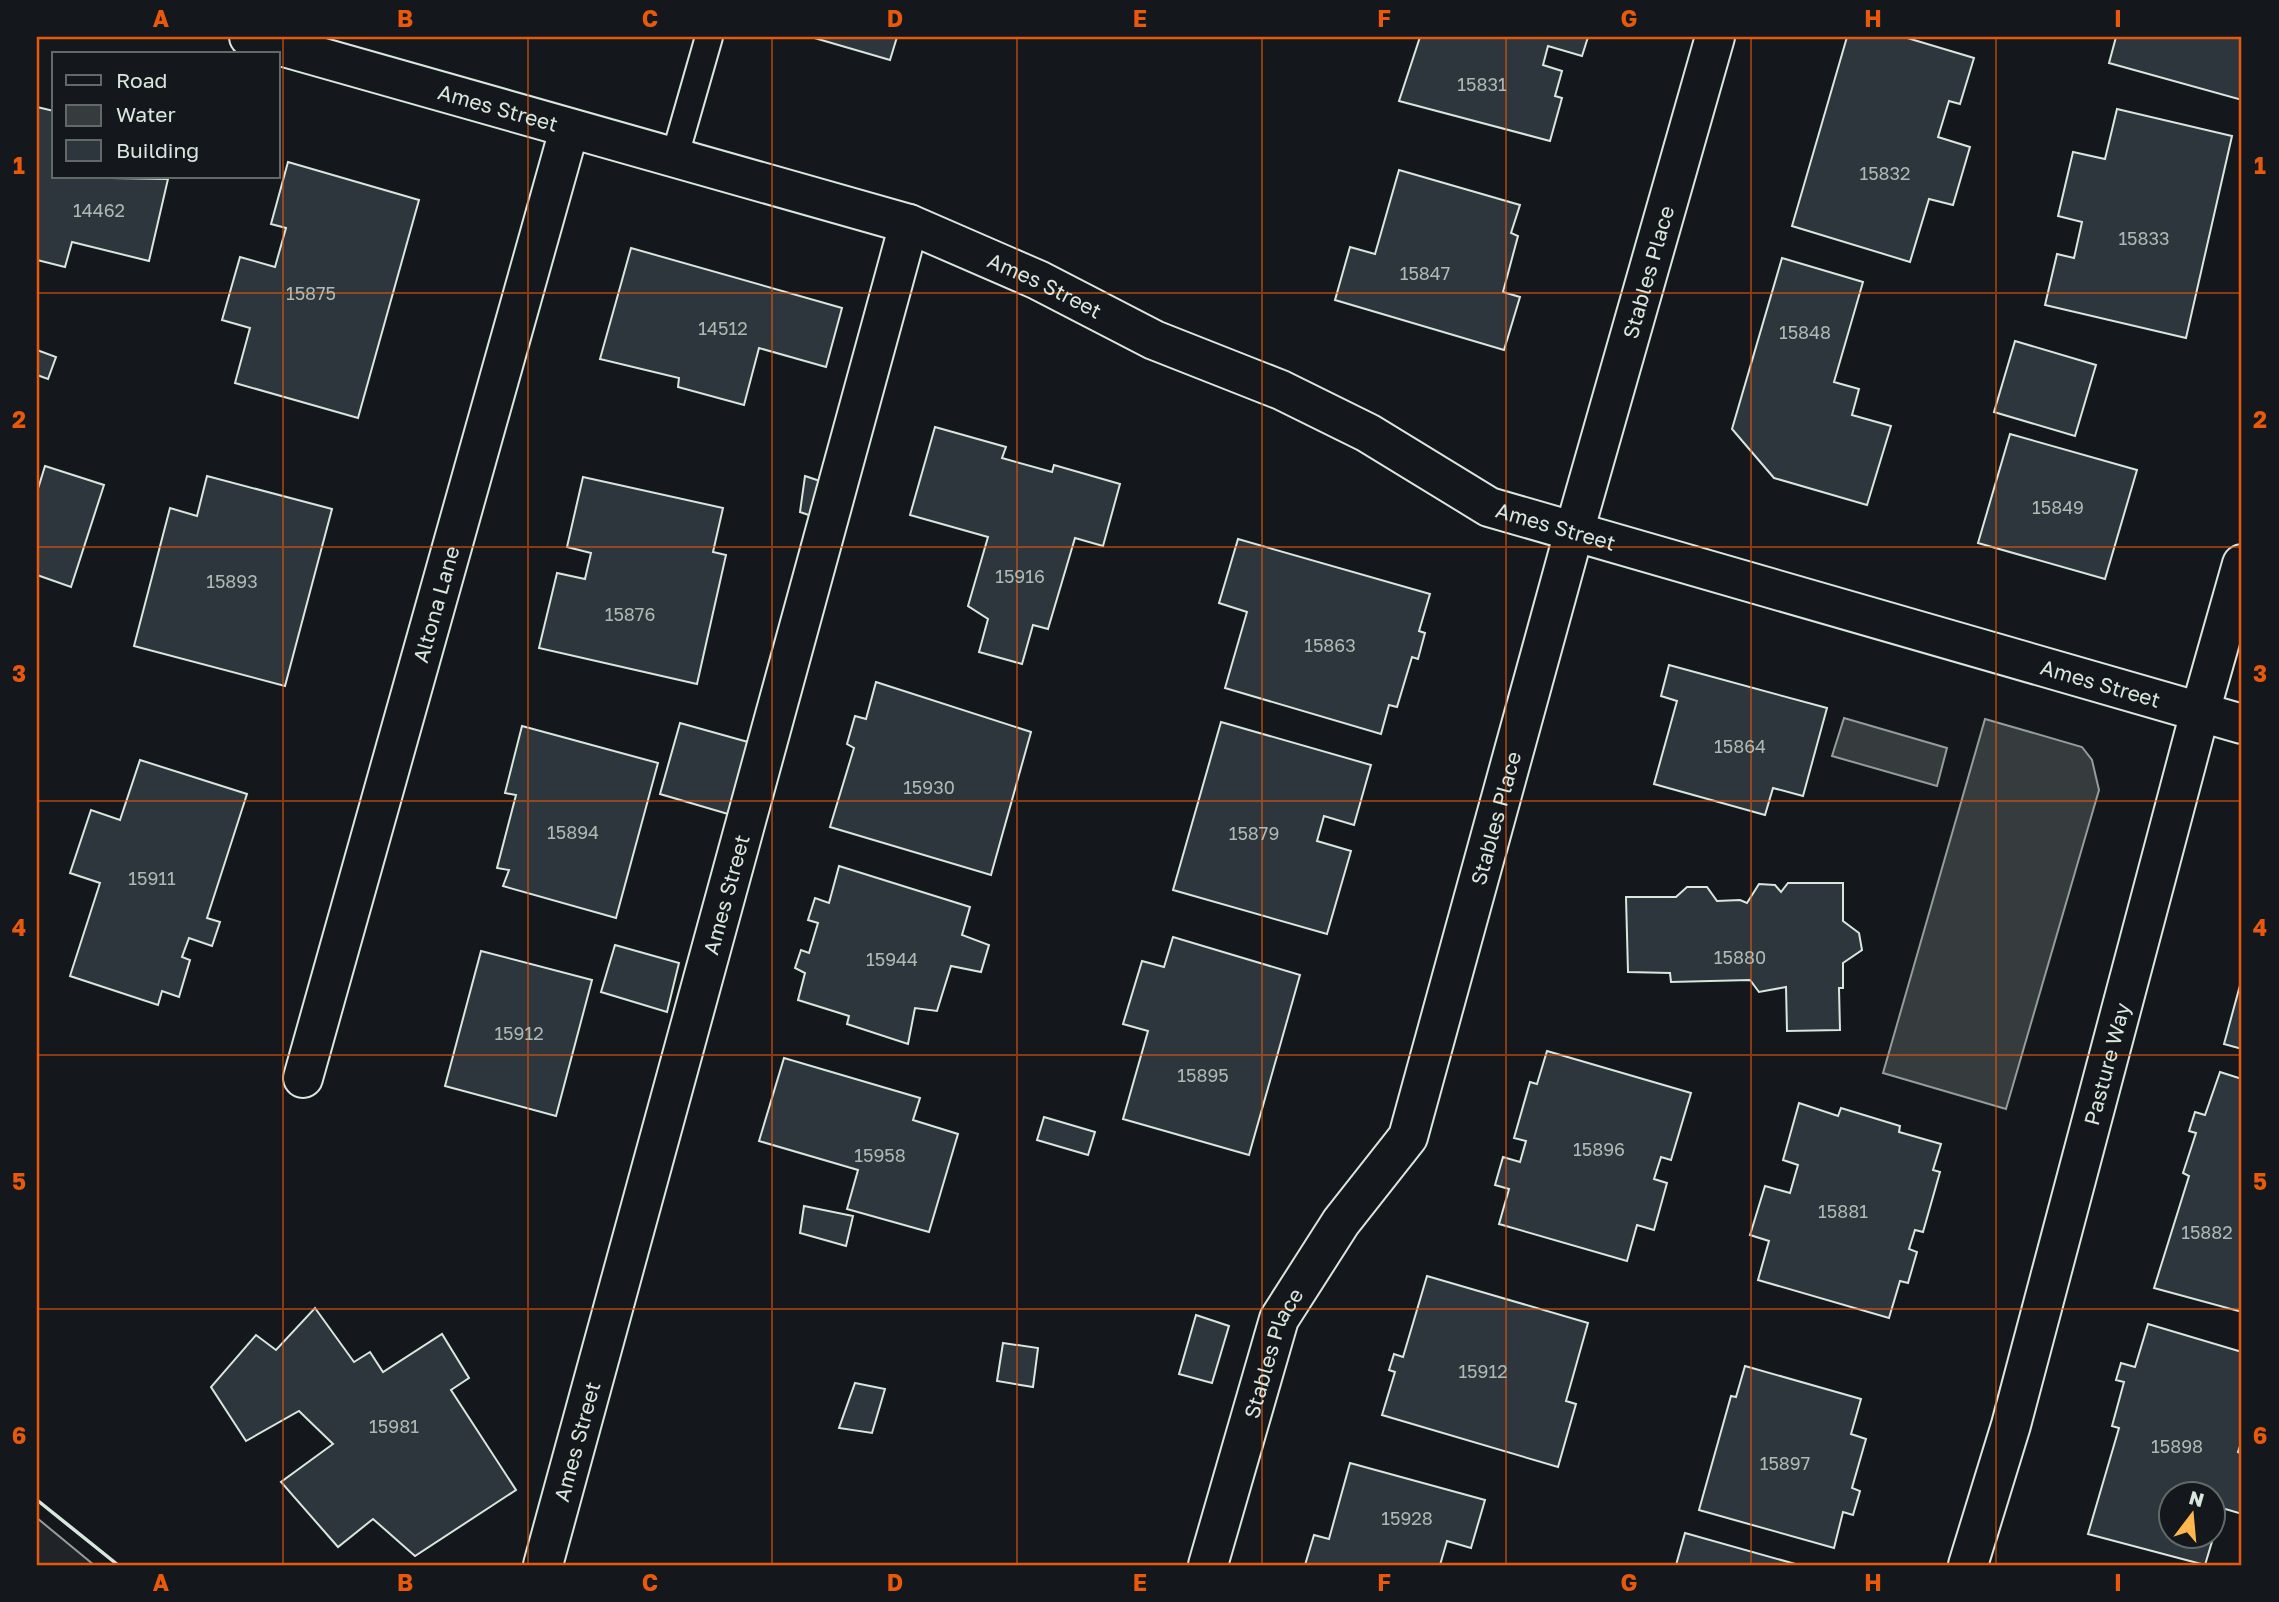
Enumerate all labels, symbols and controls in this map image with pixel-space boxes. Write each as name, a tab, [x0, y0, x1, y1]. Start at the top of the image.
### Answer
text: A	[153, 4, 170, 32]
text: B	[397, 4, 413, 32]
text: C	[642, 4, 658, 32]
text: D	[887, 4, 903, 32]
text: E	[1133, 4, 1147, 32]
text: F	[1377, 4, 1391, 32]
text: G	[1621, 4, 1637, 32]
text: H	[1864, 4, 1882, 32]
text: I	[2114, 4, 2122, 32]
legend	[52, 52, 280, 178]
text: Road	[116, 67, 167, 93]
house number: 15831	[1457, 73, 1507, 95]
street label: Ames Street	[435, 78, 561, 137]
text: Water	[116, 101, 176, 127]
text: Building	[116, 137, 199, 163]
text: 1	[13, 151, 25, 179]
text: 1	[2254, 151, 2266, 179]
house number: 15832	[1859, 162, 1911, 184]
house number: 14462	[73, 199, 125, 221]
street label: Stables Place	[1617, 202, 1679, 342]
house number: 15833	[2118, 227, 2170, 249]
street label: Ames Street	[984, 247, 1106, 324]
house number: 15847	[1400, 262, 1450, 284]
house number: 15875	[286, 282, 336, 304]
house number: 14512	[698, 317, 748, 339]
house number: 15848	[1779, 321, 1831, 343]
text: 2	[12, 405, 26, 433]
text: 2	[2253, 405, 2267, 433]
house number: 15849	[2032, 496, 2084, 518]
street label: Ames Street	[1493, 497, 1619, 556]
street label: Altona Lane	[407, 543, 465, 666]
house number: 15916	[995, 565, 1045, 587]
house number: 15893	[206, 570, 258, 592]
house number: 15876	[605, 603, 655, 625]
house number: 15863	[1304, 634, 1356, 656]
street label: Ames Street	[2038, 654, 2163, 713]
text: 3	[12, 659, 26, 687]
text: 3	[2253, 659, 2267, 687]
house number: 15864	[1714, 735, 1766, 757]
street label: Stables Place	[1465, 749, 1526, 888]
house number: 15930	[903, 776, 955, 798]
house number: 15894	[547, 821, 599, 843]
house number: 15879	[1229, 822, 1279, 844]
street label: Ames Street	[697, 832, 755, 957]
house number: 15911	[128, 867, 176, 889]
text: 4	[12, 913, 26, 941]
text: 4	[2253, 913, 2267, 941]
house number: 15880	[1714, 946, 1766, 968]
house number: 15944	[866, 948, 918, 970]
street label: Pasture Way	[2078, 1000, 2135, 1128]
house number: 15912	[494, 1022, 544, 1044]
house number: 15895	[1177, 1064, 1229, 1086]
house number: 15896	[1573, 1138, 1625, 1160]
house number: 15958	[854, 1144, 906, 1166]
text: 5	[12, 1167, 26, 1195]
text: 5	[2253, 1167, 2267, 1195]
house number: 15881	[1818, 1200, 1868, 1222]
house number: 15882	[2181, 1221, 2233, 1243]
street label: Stables Place	[1238, 1283, 1309, 1421]
house number: 15912	[1458, 1360, 1508, 1382]
street label: Ames Street	[548, 1379, 605, 1504]
house number: 15981	[369, 1415, 419, 1437]
text: 6	[12, 1421, 26, 1449]
text: 6	[2253, 1421, 2267, 1449]
house number: 15898	[2151, 1435, 2203, 1457]
house number: 15897	[1760, 1452, 1810, 1474]
north arrow	[2156, 1480, 2226, 1550]
text: N	[2187, 1485, 2207, 1511]
house number: 15928	[1381, 1507, 1433, 1529]
text: A	[153, 1568, 170, 1596]
text: B	[397, 1568, 413, 1596]
text: C	[642, 1568, 658, 1596]
text: D	[887, 1568, 903, 1596]
text: E	[1133, 1568, 1147, 1596]
text: F	[1377, 1568, 1391, 1596]
text: G	[1621, 1568, 1637, 1596]
text: H	[1864, 1568, 1882, 1596]
text: I	[2114, 1568, 2122, 1596]

